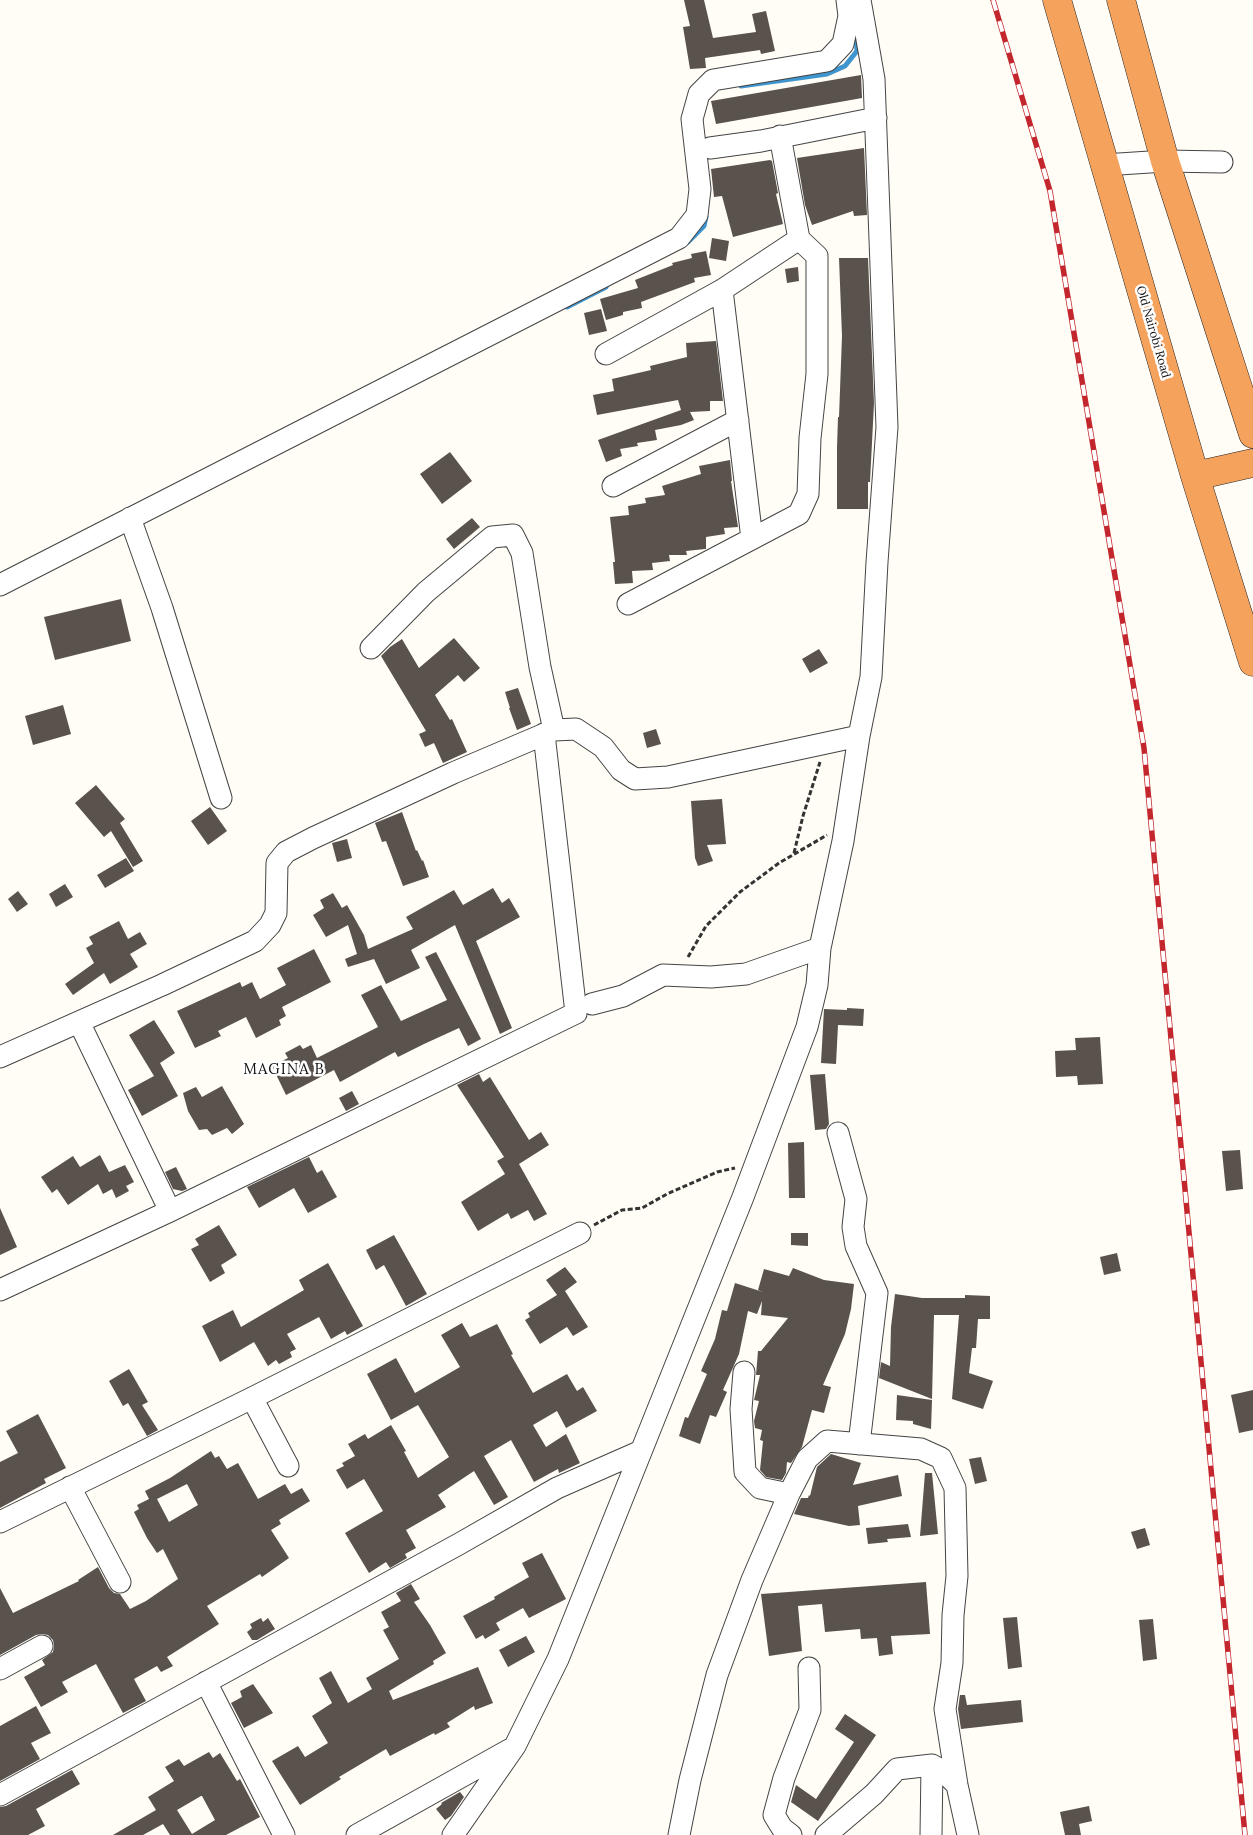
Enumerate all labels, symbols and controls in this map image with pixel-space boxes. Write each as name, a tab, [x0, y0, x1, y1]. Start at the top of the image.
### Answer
street label: Old Nairobi Road	[1133, 284, 1173, 380]
district label: MAGINA B	[242, 1061, 326, 1079]

